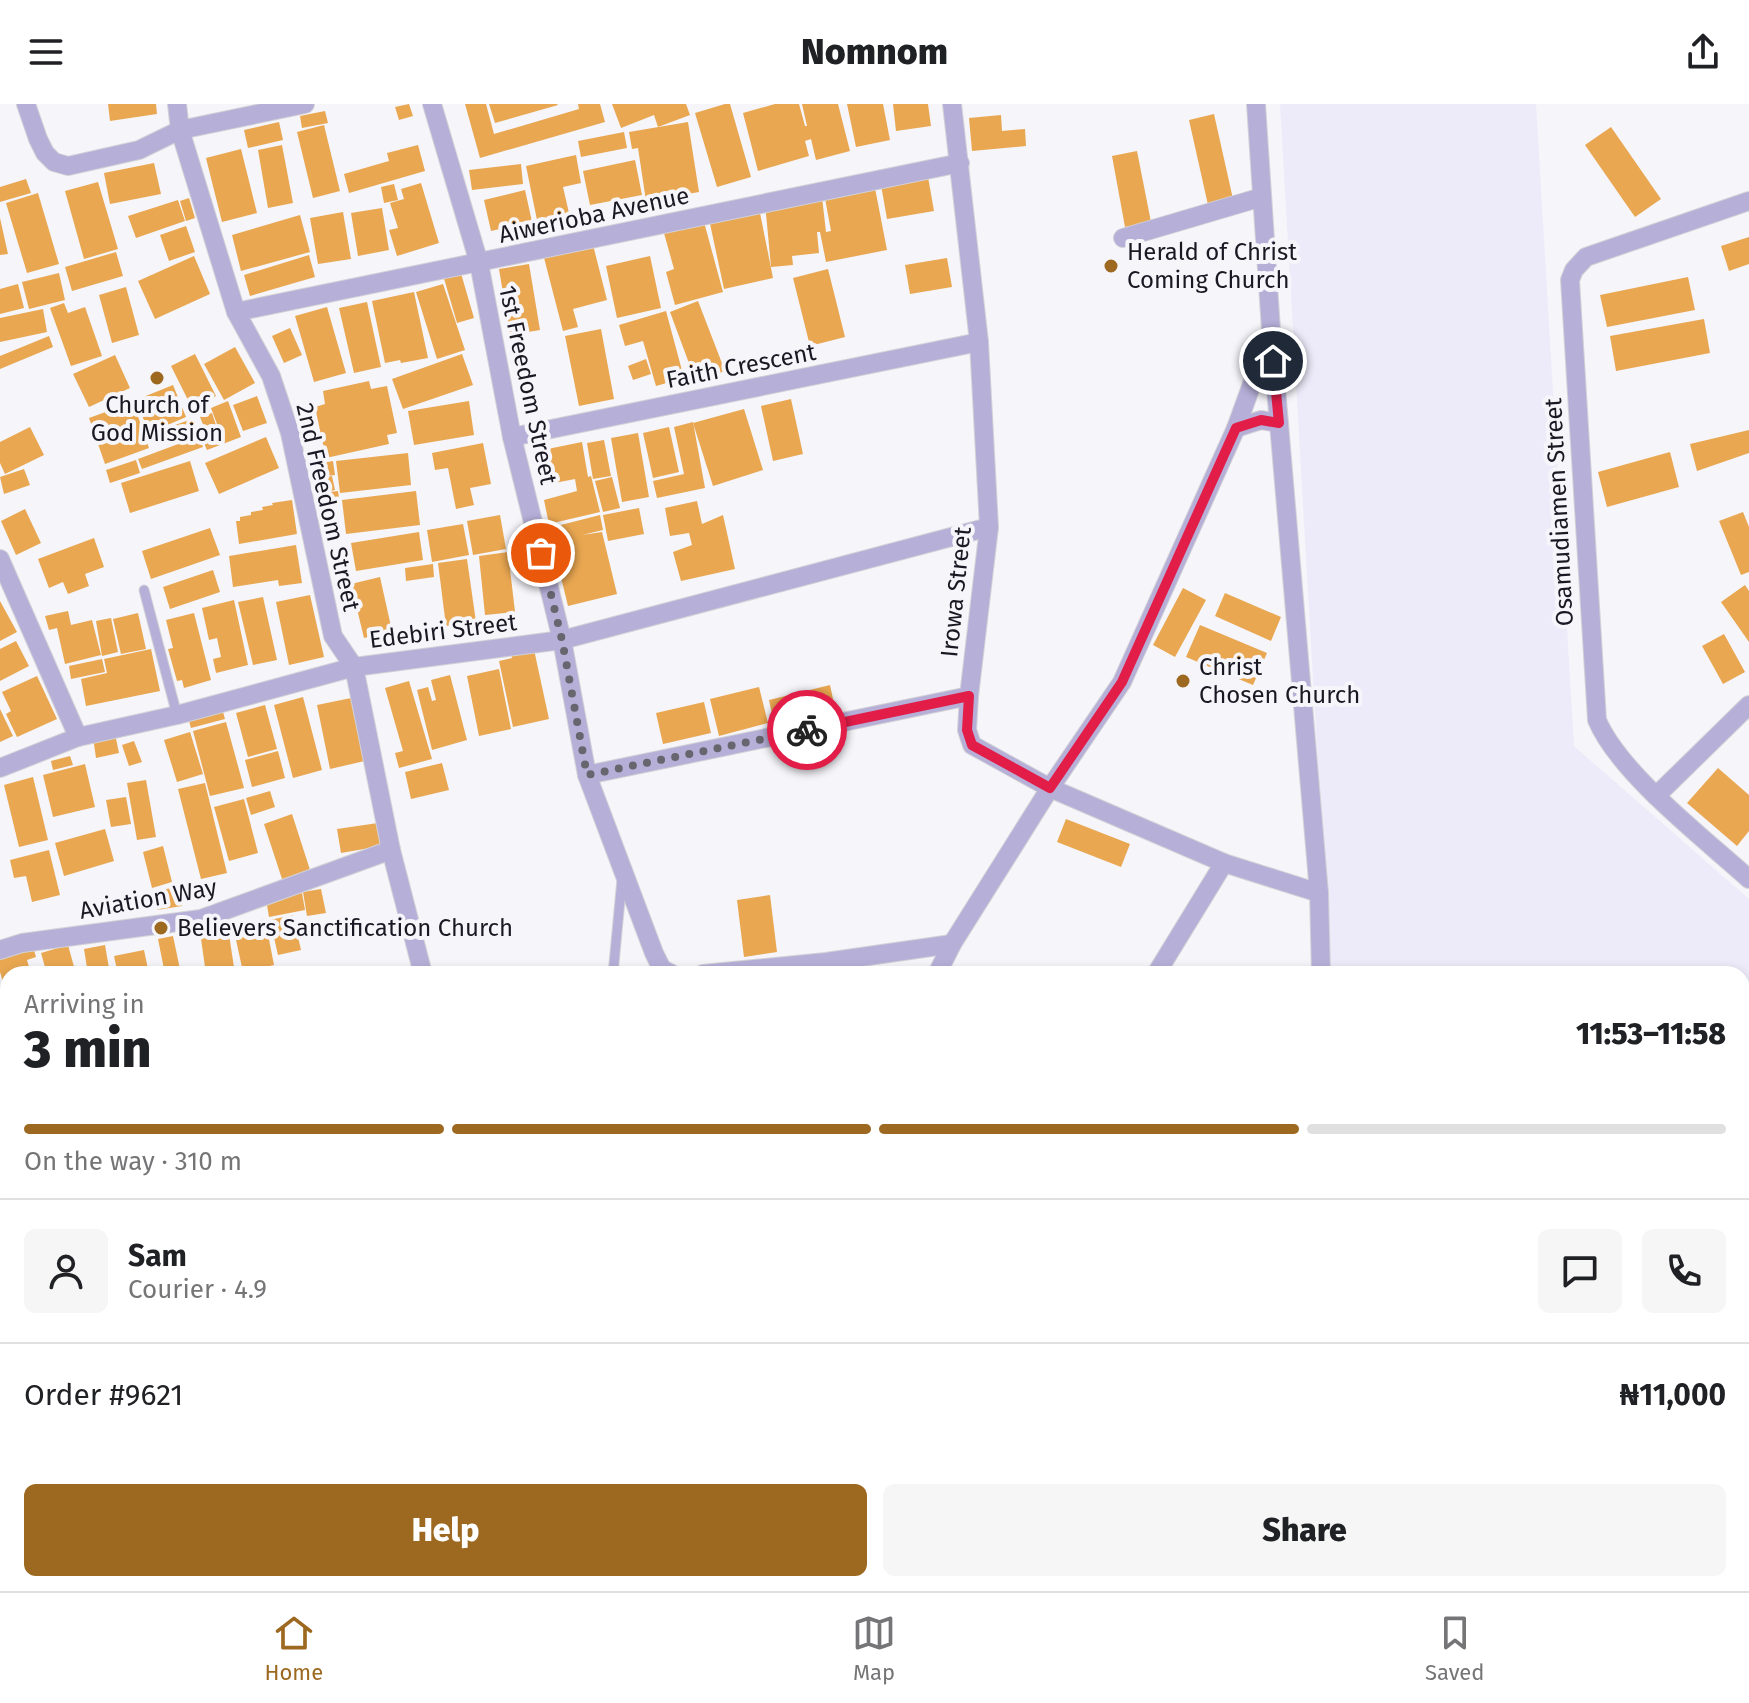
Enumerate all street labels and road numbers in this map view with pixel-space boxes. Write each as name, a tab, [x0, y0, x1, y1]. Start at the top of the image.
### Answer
street label: Aiwerioba Avenue	[496, 181, 692, 249]
street label: 1st Freedom Street	[493, 283, 563, 487]
street label: Faith Crescent	[664, 338, 819, 394]
street label: Osamudiamen Street	[1539, 397, 1579, 627]
street label: 2nd Freedom Street	[290, 400, 366, 614]
street label: Irowa Street	[935, 525, 977, 659]
street label: Edebiri Street	[368, 608, 519, 654]
street label: Aviation Way	[77, 873, 219, 925]

